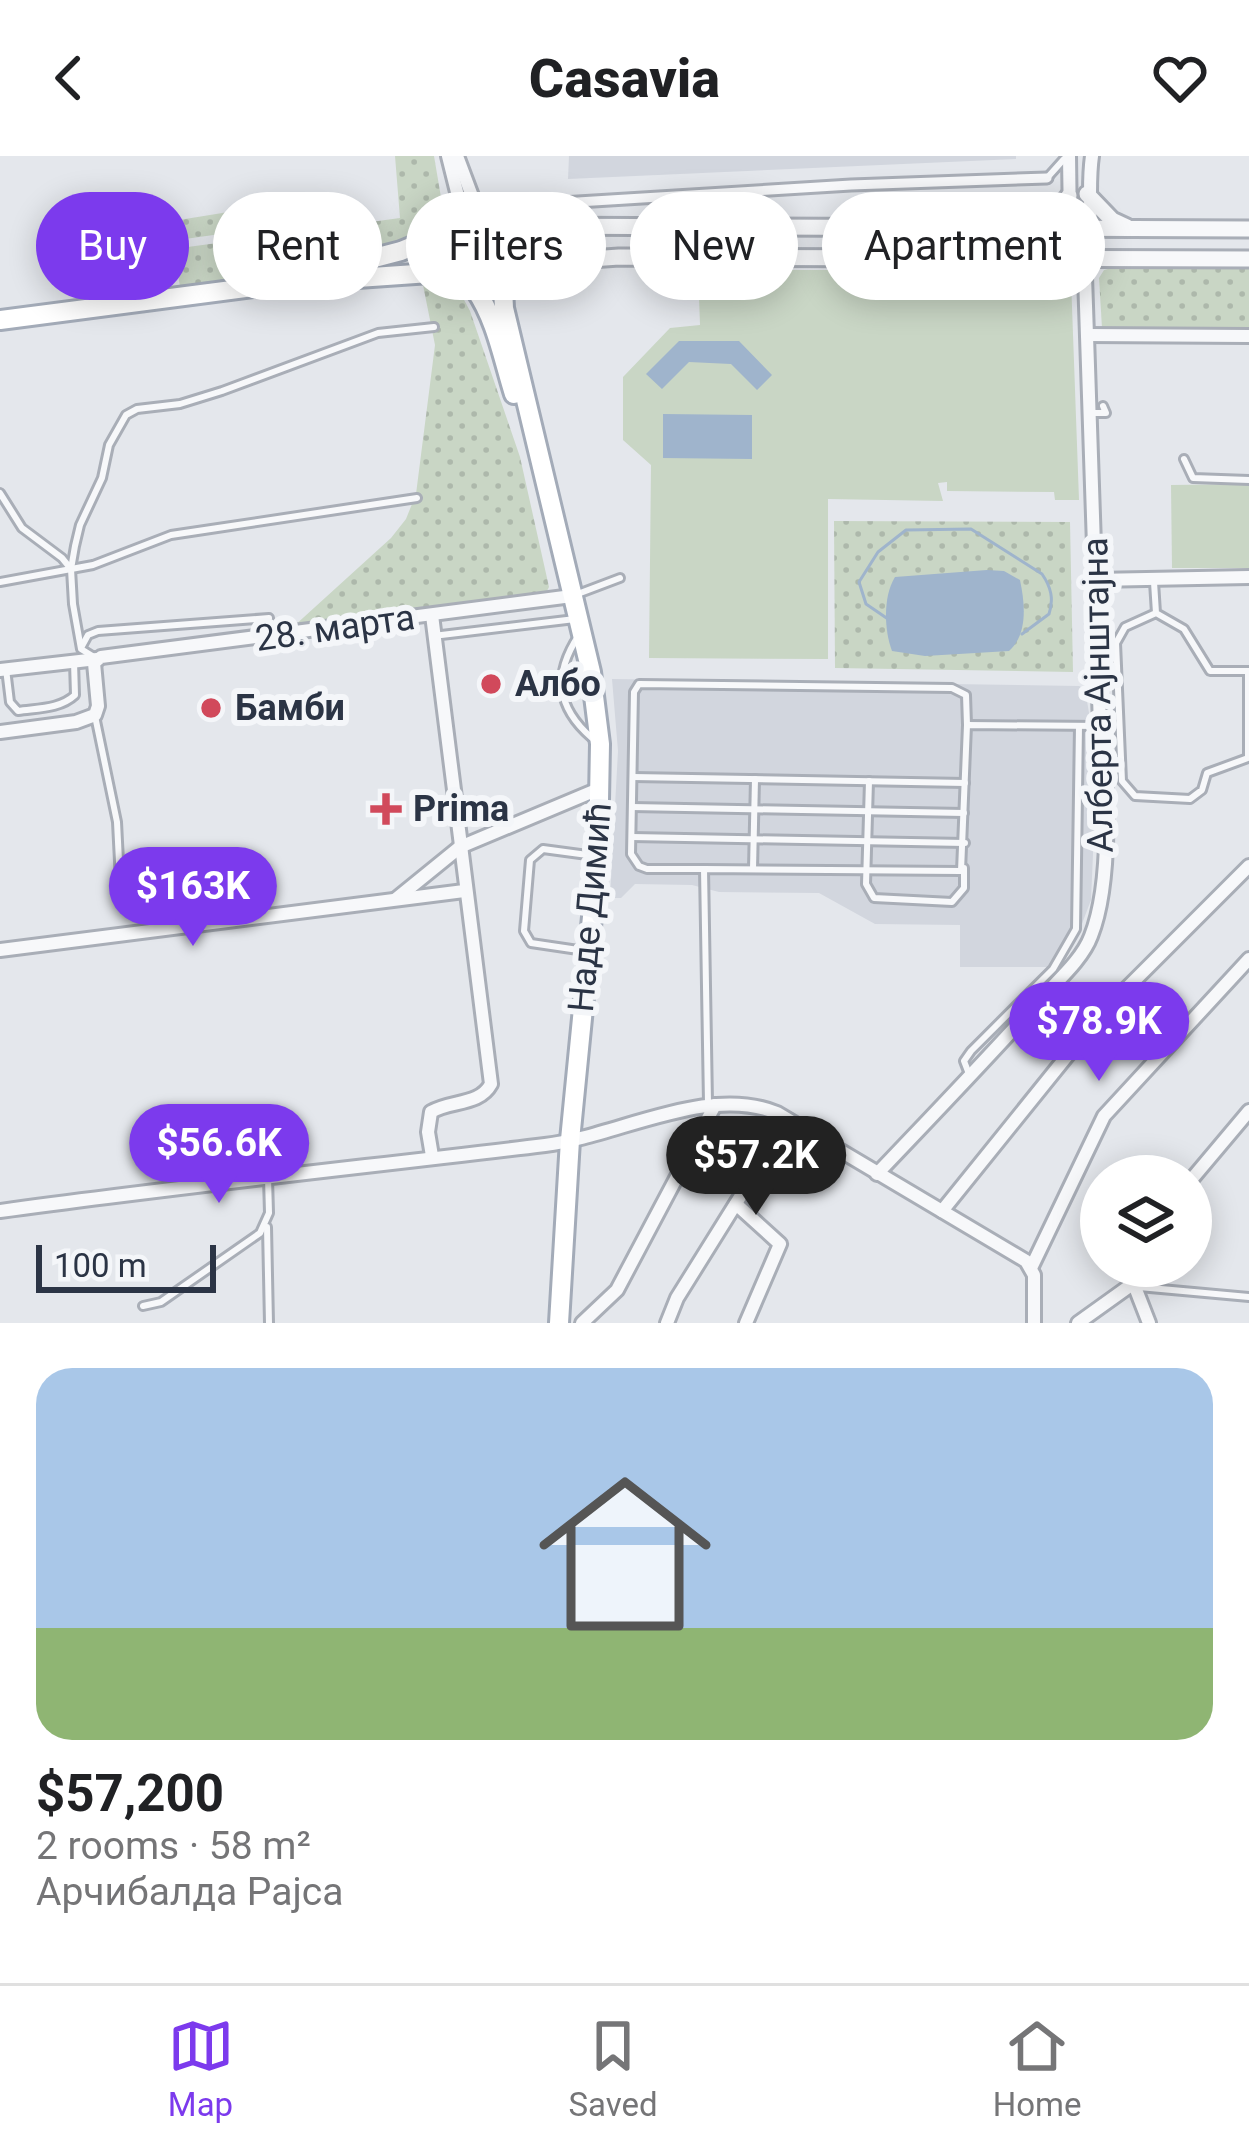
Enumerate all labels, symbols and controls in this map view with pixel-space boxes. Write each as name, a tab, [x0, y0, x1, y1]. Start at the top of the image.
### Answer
icon: back	[36, 45, 102, 111]
icon: heart	[1147, 45, 1213, 111]
text: Casavia	[529, 47, 720, 110]
chip: Buy	[36, 192, 189, 300]
chip: Rent	[213, 192, 382, 300]
chip: Filters	[406, 192, 606, 300]
chip: New	[630, 192, 798, 300]
chip: Apartment	[822, 192, 1105, 300]
street label: Алберта Ајнштајна	[1074, 537, 1122, 853]
street label: 28. марта	[253, 596, 417, 660]
place label: Албо	[515, 663, 601, 705]
marker: Албо	[478, 671, 504, 697]
place label: Бамби	[235, 687, 345, 729]
marker: Бамби	[198, 695, 224, 721]
place label: Prima	[413, 788, 509, 830]
marker: Prima	[370, 793, 402, 825]
street label: Наде Димић	[560, 800, 620, 1014]
pin: $163K	[109, 847, 277, 949]
text: $163K	[136, 863, 250, 909]
pin: $78.9K	[1001, 982, 1197, 1084]
text: $78.9K	[1036, 998, 1162, 1044]
pin: $56.6K	[121, 1104, 317, 1206]
pin: $57.2K	[658, 1116, 854, 1218]
text: $56.6K	[156, 1120, 282, 1166]
text: $57.2K	[693, 1132, 819, 1178]
map controls	[1080, 1155, 1212, 1287]
button: layers	[1080, 1155, 1212, 1287]
scale bar	[36, 1239, 216, 1292]
text: 100 m	[54, 1246, 147, 1285]
icon: home	[517, 1446, 733, 1662]
text: $57,200	[36, 1764, 224, 1823]
text: 2 rooms · 58 m²	[36, 1823, 311, 1869]
text: Арчибалда Рајса	[36, 1869, 343, 1915]
tab: Map	[168, 2013, 234, 2124]
tab: Saved	[569, 2013, 658, 2124]
tab: Home	[993, 2013, 1082, 2124]

